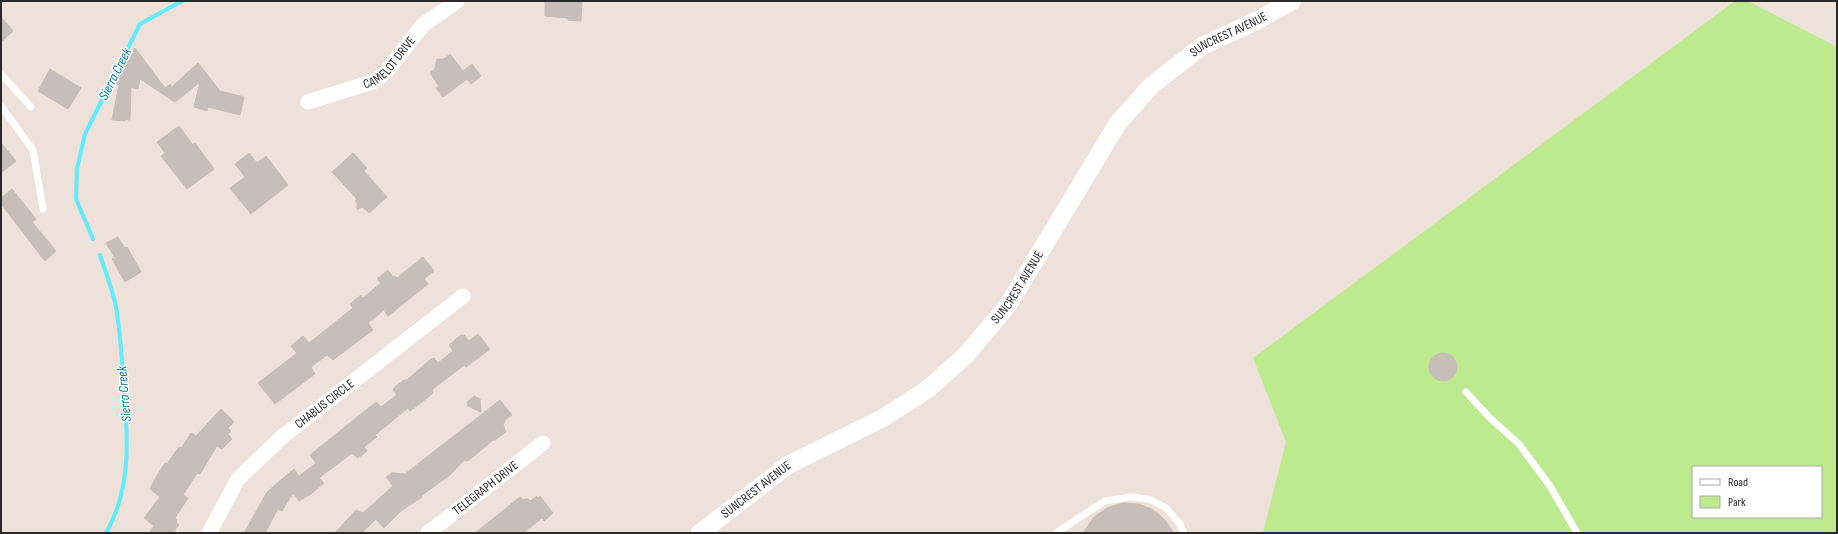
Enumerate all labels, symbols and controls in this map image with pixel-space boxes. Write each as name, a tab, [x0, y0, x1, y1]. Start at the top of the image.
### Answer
street label: SUNCREST AVENUE	[1187, 9, 1270, 60]
street label: CAMELOT DRIVE	[361, 33, 419, 92]
water label: Sierra Creek	[95, 45, 136, 103]
street label: SUNCREST AVENUE	[988, 248, 1047, 327]
water label: Sierra Creek	[113, 365, 135, 423]
street label: CHABLIS CIRCLE	[292, 376, 357, 432]
street label: TELEGRAPH DRIVE	[449, 457, 522, 519]
street label: SUNCREST AVENUE	[718, 458, 794, 522]
legend	[1692, 466, 1822, 518]
text: Road	[1728, 475, 1748, 490]
text: Park	[1728, 495, 1746, 510]

